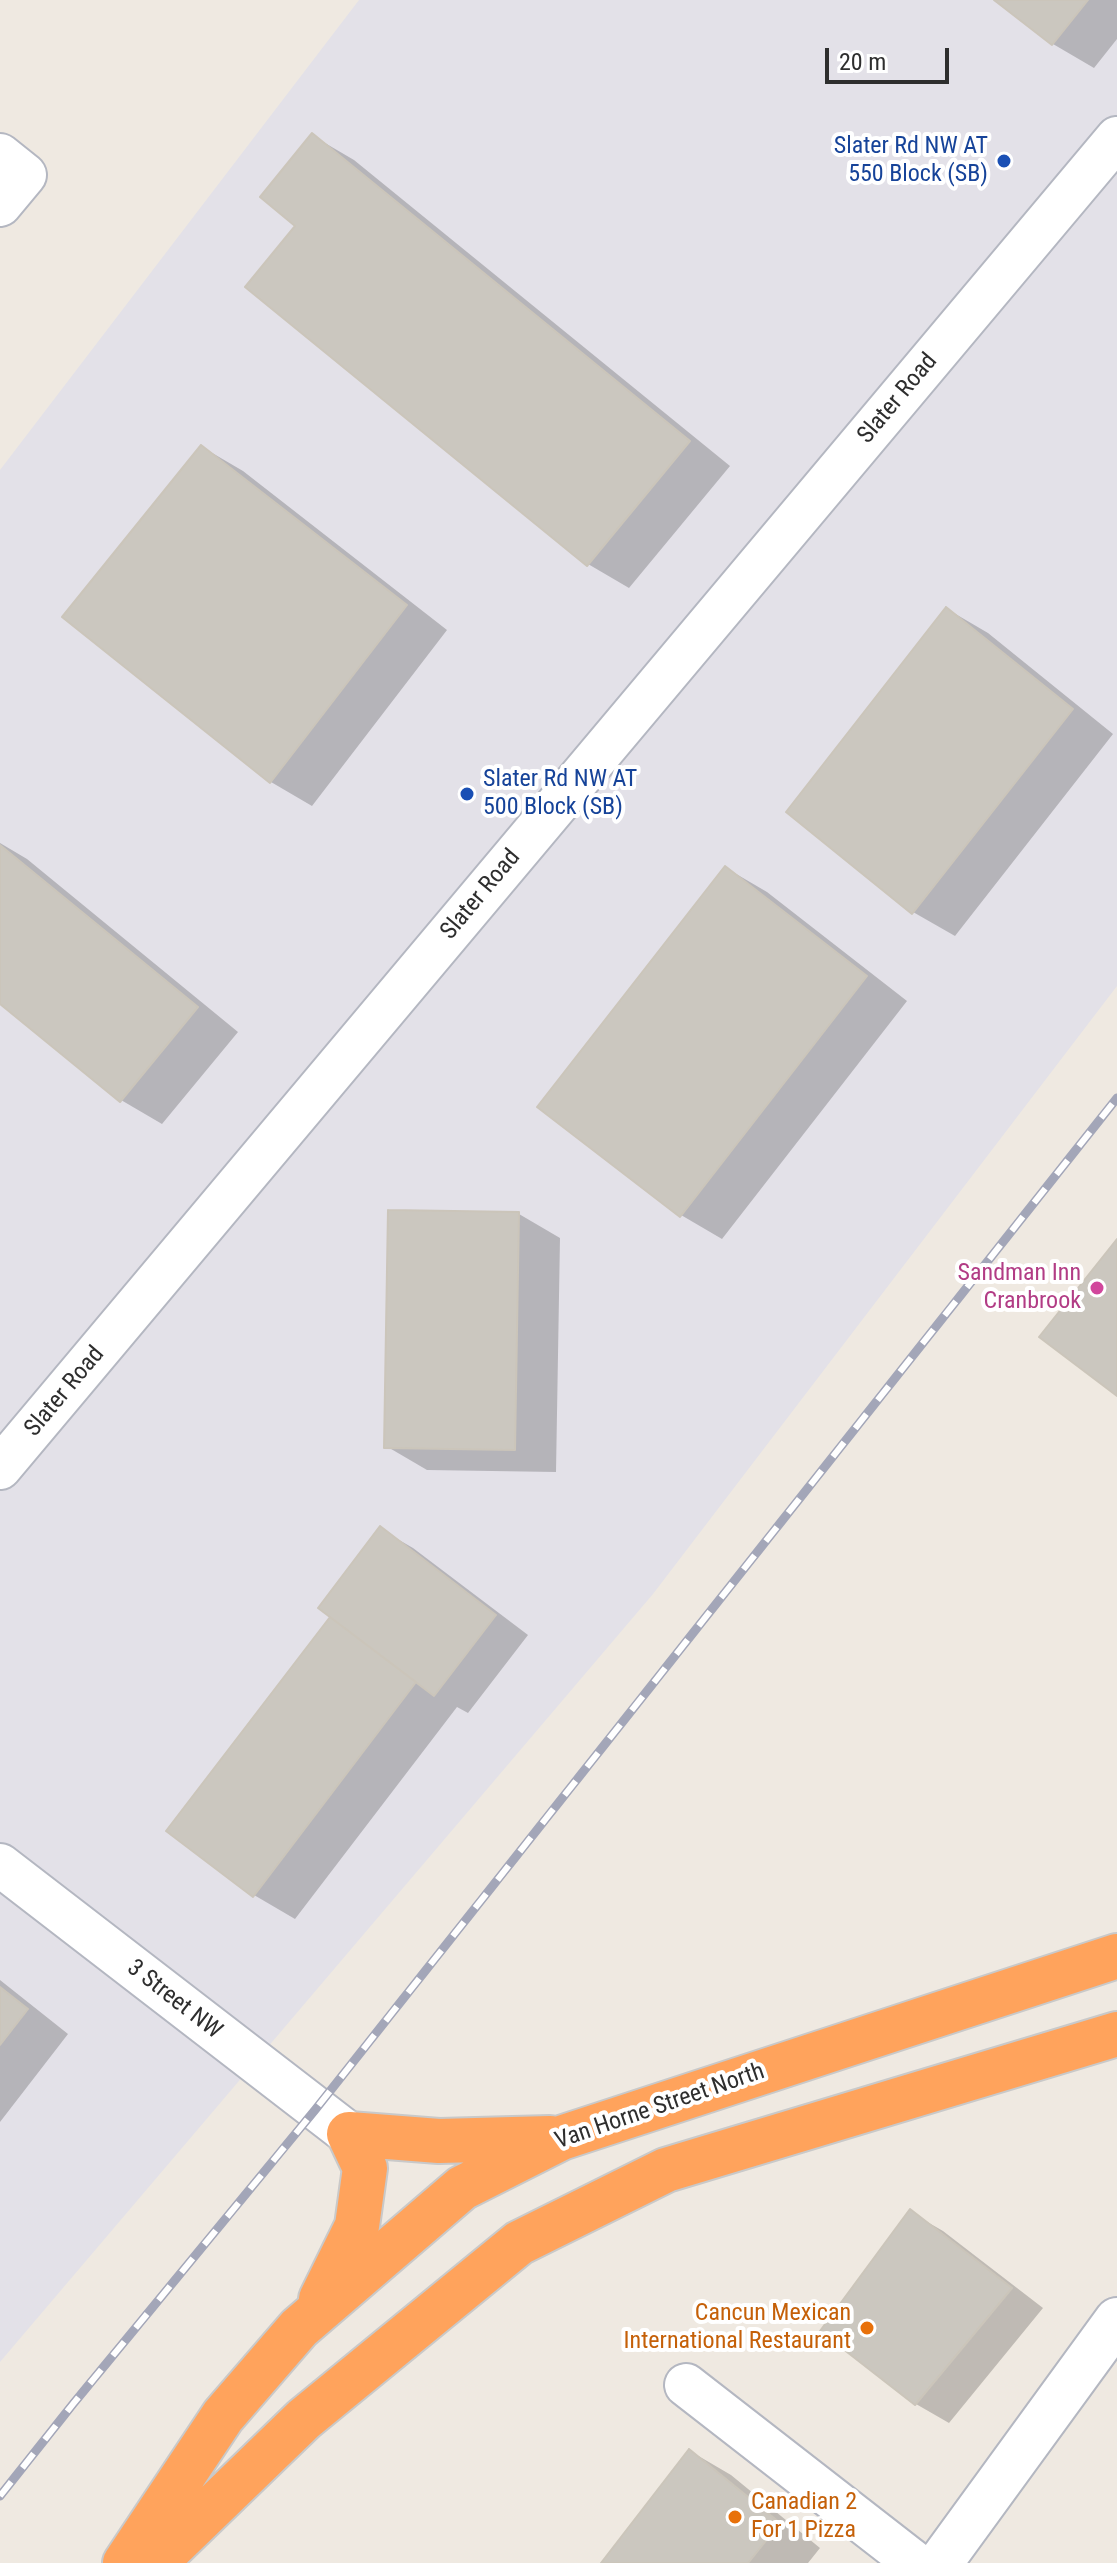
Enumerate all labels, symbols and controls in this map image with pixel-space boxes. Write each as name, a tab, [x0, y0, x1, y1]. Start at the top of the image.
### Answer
scale bar	[829, 32, 953, 82]
text: 20 m	[839, 48, 886, 76]
place label: Slater Rd NW AT 550 Block (SB)	[834, 133, 988, 189]
marker: Slater Rd NW AT 550 Block (SB)	[995, 152, 1013, 170]
street label: Slater Road	[852, 348, 944, 450]
place label: Slater Rd NW AT 500 Block (SB)	[483, 766, 637, 822]
marker: Slater Rd NW AT 500 Block (SB)	[458, 785, 476, 803]
street label: Slater Road	[435, 844, 527, 946]
place label: Sandman Inn Cranbrook	[958, 1260, 1081, 1316]
marker: Sandman Inn Cranbrook	[1088, 1279, 1106, 1297]
street label: Slater Road	[19, 1341, 111, 1443]
street label: 3 Street NW	[121, 1954, 227, 2046]
street label: Van Horne Street North	[552, 2058, 768, 2156]
place label: Cancun Mexican International Restaurant	[624, 2300, 851, 2356]
marker: Cancun Mexican International Restaurant	[858, 2319, 876, 2337]
place label: Canadian 2 For 1 Pizza	[751, 2489, 857, 2545]
marker: Canadian 2 For 1 Pizza	[726, 2508, 744, 2526]

